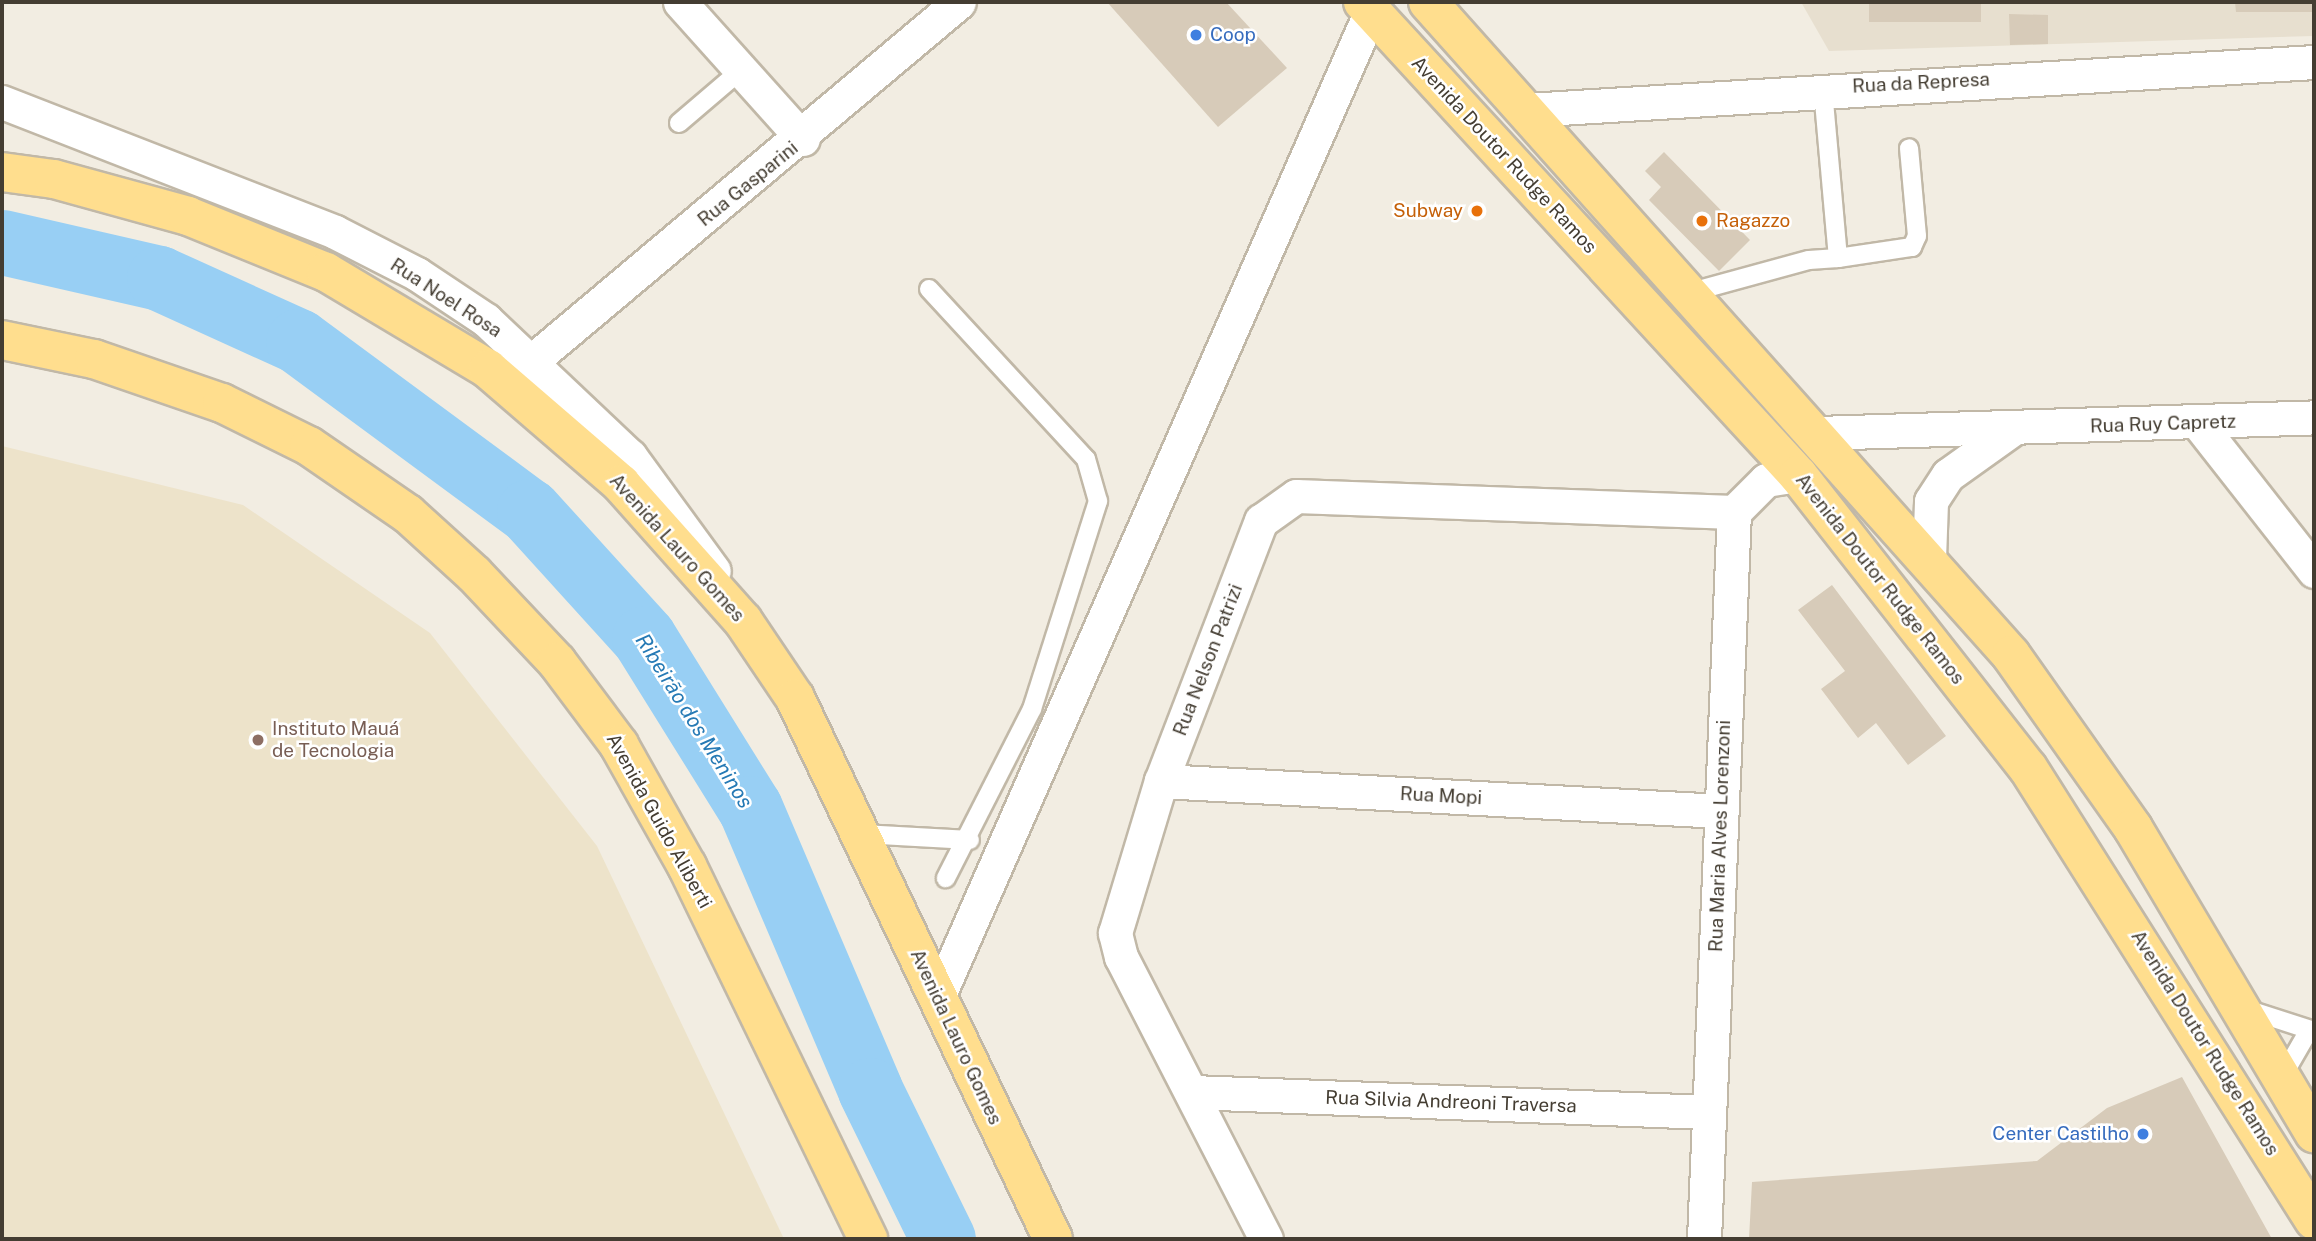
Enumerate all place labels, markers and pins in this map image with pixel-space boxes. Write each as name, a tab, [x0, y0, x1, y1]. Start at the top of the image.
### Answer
place label: Coop	[1210, 24, 1256, 46]
marker: Coop	[1188, 27, 1204, 43]
place label: Subway	[1393, 200, 1463, 222]
marker: Subway	[1469, 203, 1485, 219]
place label: Ragazzo	[1716, 210, 1790, 232]
marker: Ragazzo	[1694, 213, 1710, 229]
place label: Instituto Mauá de Tecnologia	[272, 718, 399, 762]
marker: Instituto Mauá de Tecnologia	[250, 732, 266, 748]
place label: Center Castilho	[1992, 1123, 2129, 1145]
marker: Center Castilho	[2135, 1126, 2151, 1142]

